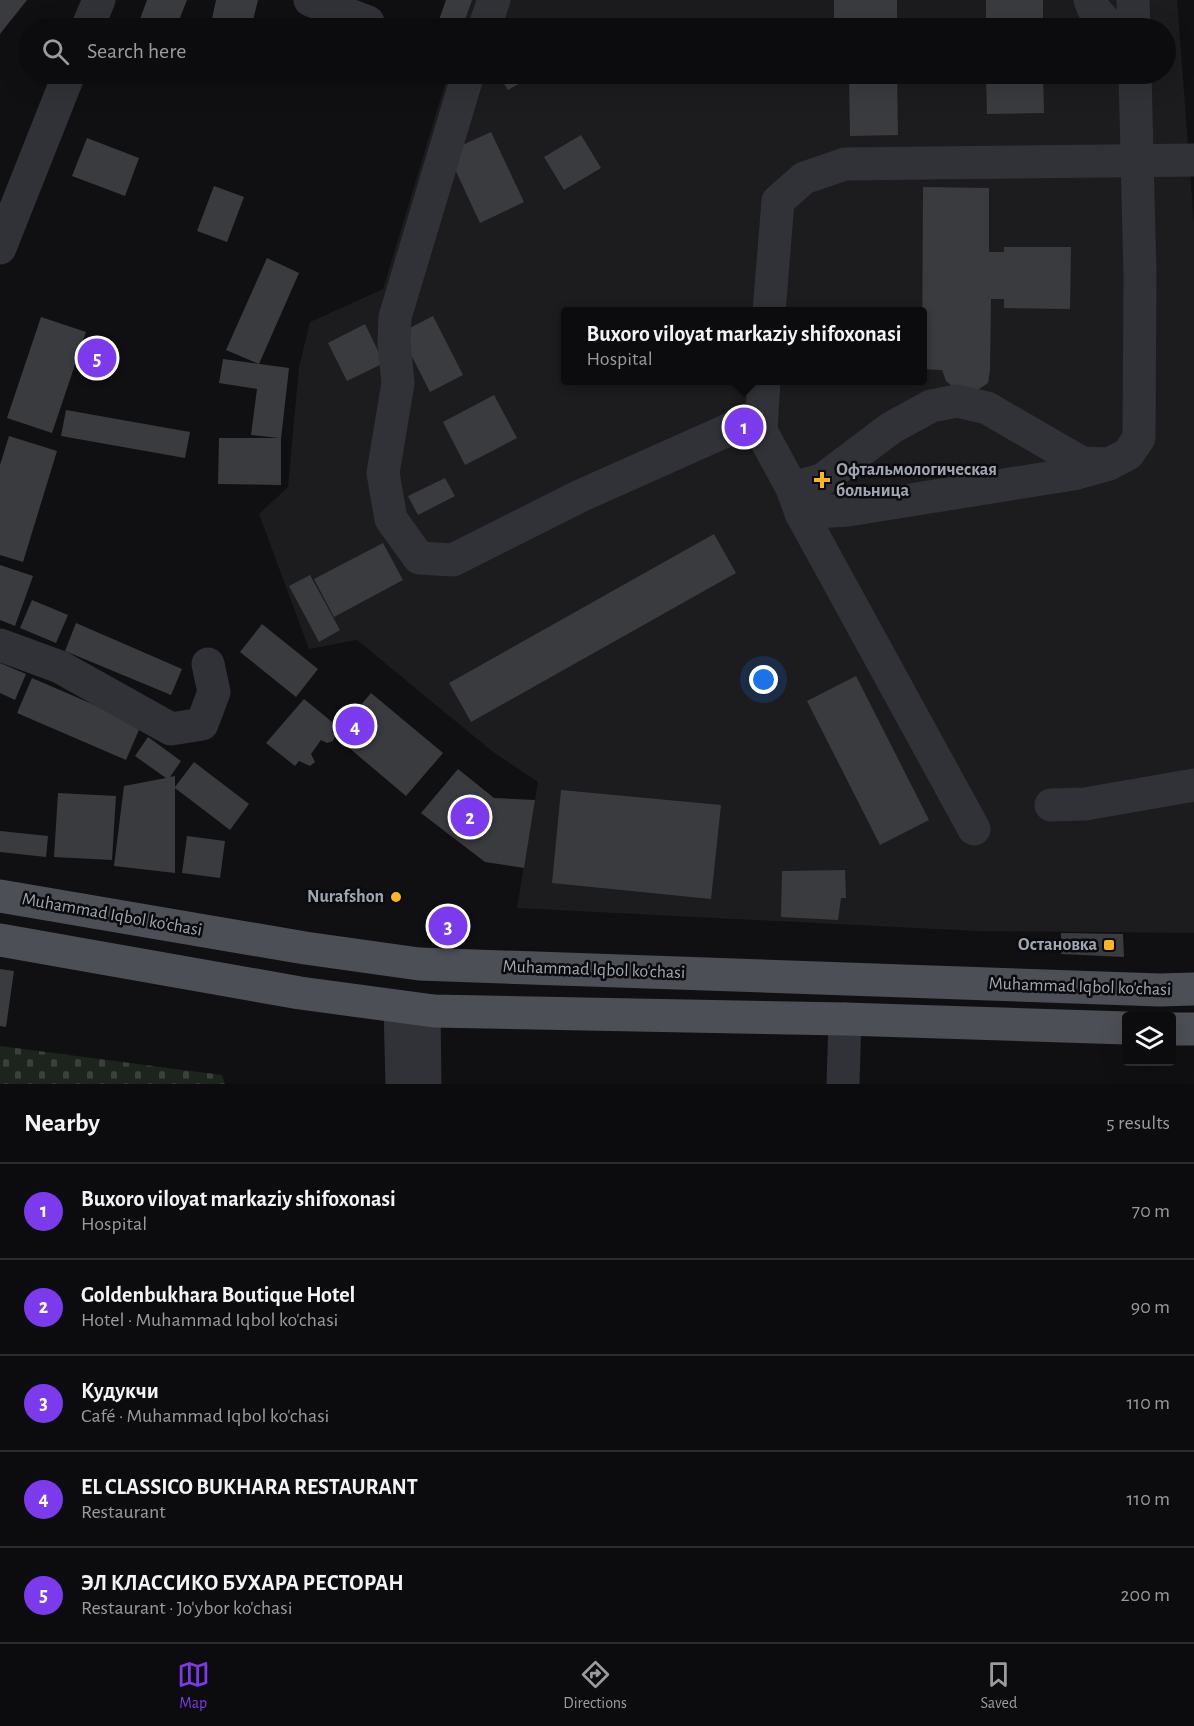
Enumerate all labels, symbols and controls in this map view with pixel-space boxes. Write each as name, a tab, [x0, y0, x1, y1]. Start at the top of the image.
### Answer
search box	[18, 18, 1176, 84]
icon: search	[39, 35, 72, 68]
text: Search here	[87, 40, 186, 62]
popup	[561, 307, 927, 385]
text: Buxoro viloyat markaziy shifoxonasi	[587, 323, 901, 345]
pin: 5	[78, 336, 116, 380]
text: Hospital	[587, 349, 653, 369]
pin: 1	[724, 404, 764, 450]
place label: Офтальмологическая больница	[836, 461, 997, 500]
marker: Офтальмологическая больница	[813, 471, 831, 489]
your location	[749, 665, 778, 694]
pin: 4	[336, 704, 374, 748]
pin: 2	[450, 794, 490, 840]
place label: Nurafshon	[307, 888, 384, 906]
street label: Muhammad Iqbol ko'chasi	[21, 890, 203, 940]
marker: Nurafshon	[389, 890, 403, 904]
pin: 3	[428, 904, 468, 948]
place label: Остановка	[1018, 936, 1097, 954]
marker: Остановка	[1102, 938, 1116, 952]
street label: Muhammad Iqbol ko'chasi	[502, 958, 686, 982]
street label: Muhammad Iqbol ko'chasi	[988, 975, 1172, 999]
map controls	[1122, 1012, 1176, 1066]
button: layers	[1122, 1012, 1176, 1066]
text: Nearby	[24, 1110, 100, 1136]
text: 5 results	[1106, 1113, 1170, 1133]
text: Buxoro viloyat markaziy shifoxonasi	[81, 1188, 396, 1210]
text: 1	[40, 1201, 47, 1221]
text: 70 m	[1132, 1201, 1170, 1221]
text: Hospital	[81, 1214, 147, 1234]
text: Goldenbukhara Boutique Hotel	[81, 1284, 355, 1306]
text: 2	[39, 1297, 48, 1317]
text: 90 m	[1131, 1297, 1170, 1317]
text: Hotel · Muhammad Iqbol ko'chasi	[81, 1310, 338, 1330]
text: Кудукчи	[81, 1380, 159, 1402]
text: 3	[39, 1393, 48, 1413]
text: 110 m	[1126, 1393, 1170, 1413]
text: Café · Muhammad Iqbol ko'chasi	[81, 1406, 329, 1426]
text: EL CLASSICO BUKHARA RESTAURANT	[81, 1476, 418, 1498]
text: 4	[38, 1489, 49, 1509]
text: 110 m	[1126, 1489, 1170, 1509]
text: Restaurant	[81, 1502, 166, 1522]
text: ЭЛ КЛАССИКО БУХАРА РЕСТОРАН	[81, 1572, 404, 1594]
text: 5	[39, 1585, 48, 1605]
text: 200 m	[1120, 1585, 1170, 1605]
text: Restaurant · Jo'ybor ko'chasi	[81, 1598, 293, 1618]
tab: Map	[177, 1658, 210, 1713]
tab: Directions	[563, 1658, 627, 1713]
tab: Saved	[981, 1658, 1017, 1713]

